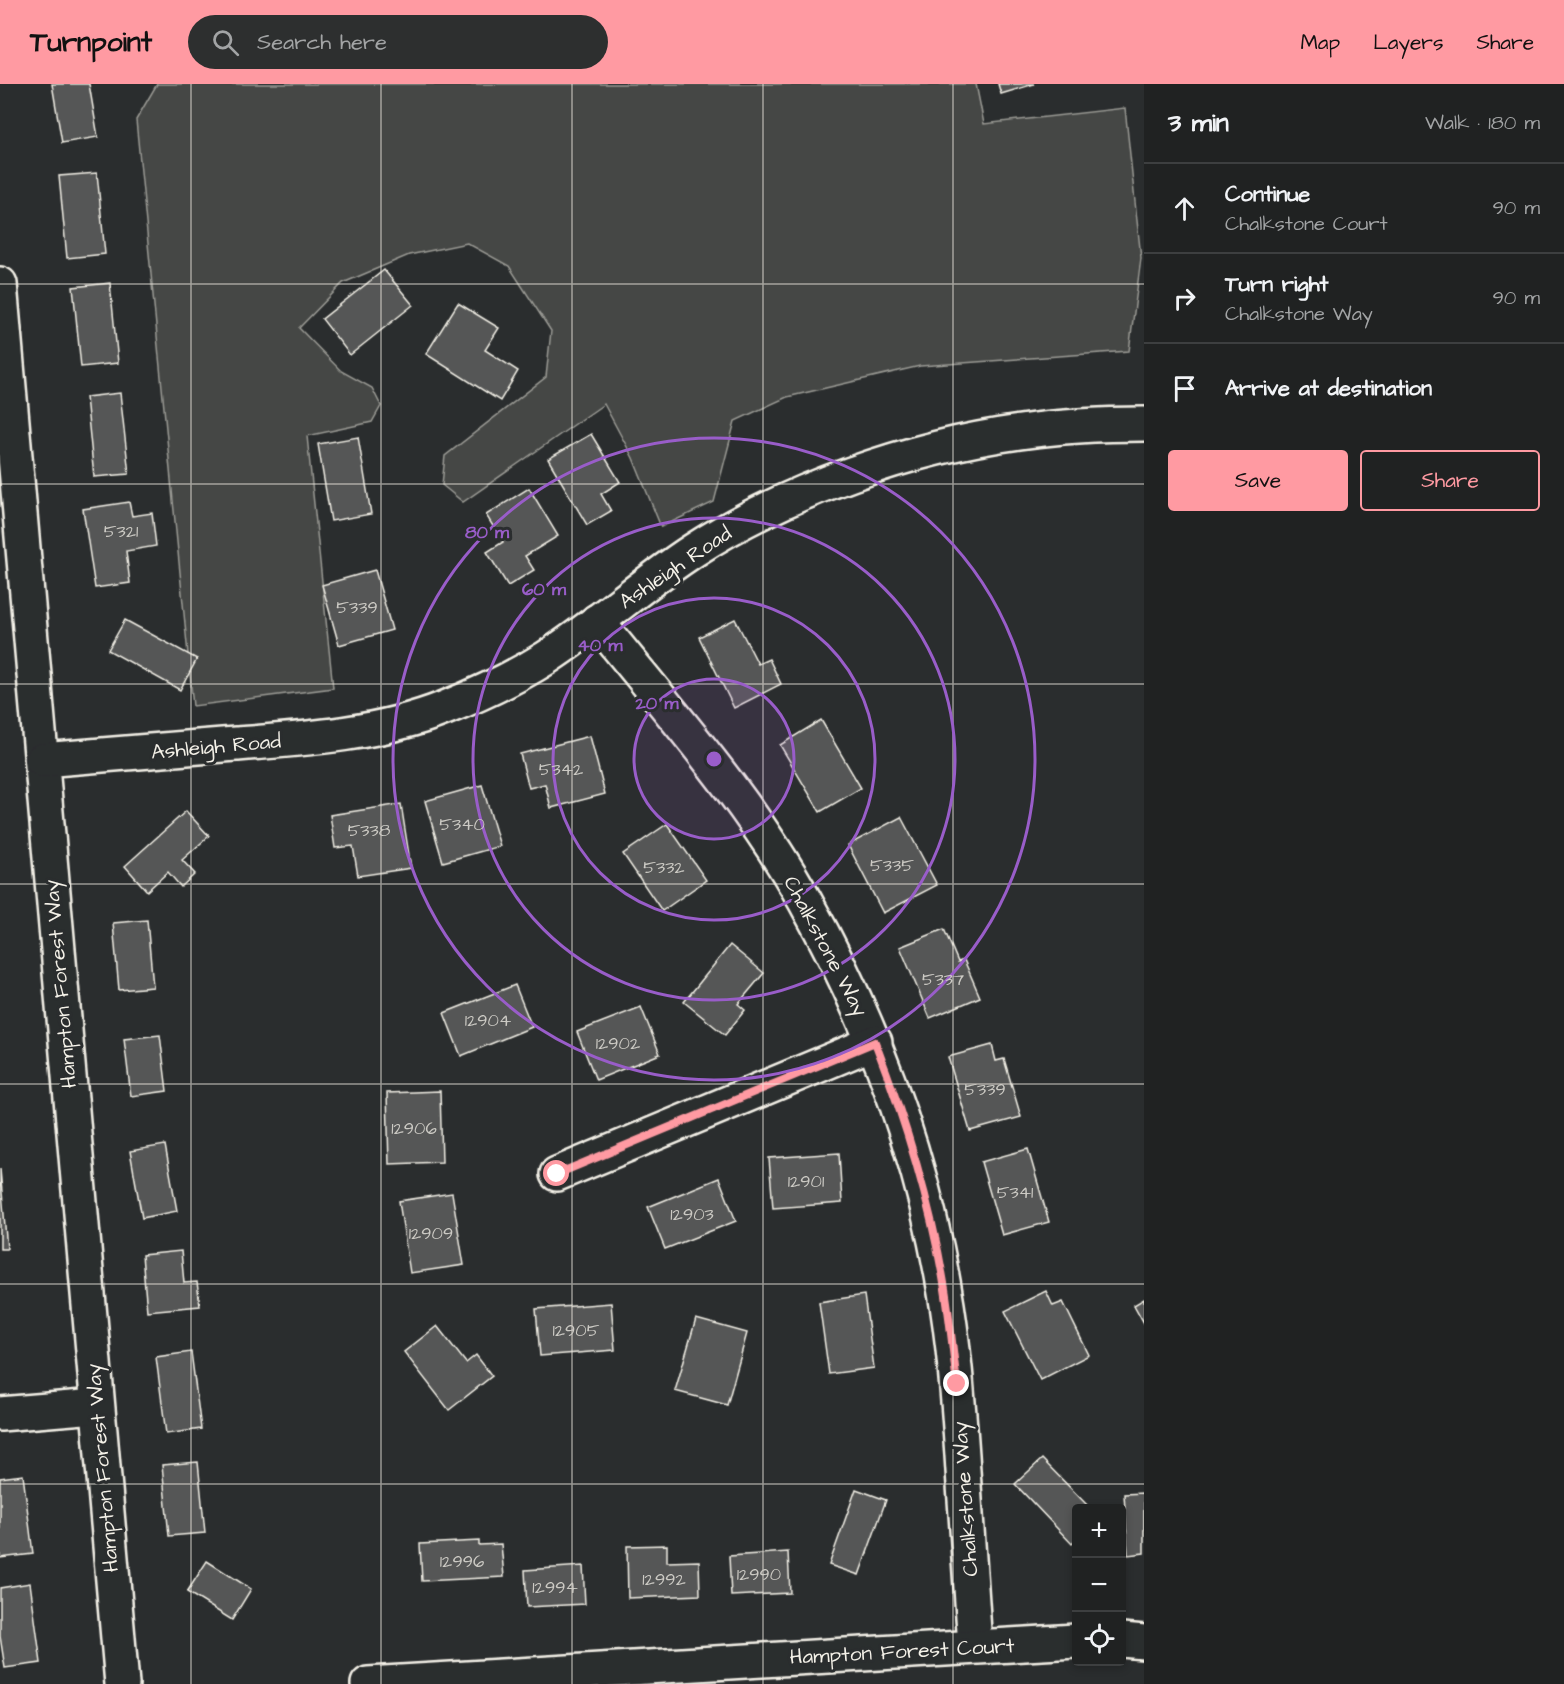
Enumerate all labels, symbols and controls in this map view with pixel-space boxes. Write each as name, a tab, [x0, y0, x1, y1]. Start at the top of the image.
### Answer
search box	[188, 15, 608, 69]
text: Turnpoint	[30, 23, 152, 62]
icon: search	[209, 26, 242, 59]
text: Search here	[257, 27, 387, 58]
text: Map	[1300, 28, 1340, 57]
text: Layers	[1373, 28, 1443, 57]
text: Share	[1476, 28, 1534, 57]
text: 3 min	[1168, 105, 1229, 141]
text: Walk · 180 m	[1425, 109, 1540, 137]
text: Continue	[1225, 179, 1310, 210]
icon: ahead	[1168, 192, 1201, 225]
text: 90 m	[1492, 194, 1540, 222]
text: Chalkstone Court	[1225, 210, 1388, 238]
text: Turn right	[1225, 269, 1328, 300]
icon: right	[1168, 282, 1201, 315]
text: 90 m	[1492, 284, 1540, 312]
text: Chalkstone Way	[1225, 300, 1373, 328]
icon: arrive	[1168, 372, 1201, 405]
text: Arrive at destination	[1225, 373, 1432, 404]
button: Save	[1168, 450, 1348, 511]
button: Share	[1360, 450, 1540, 511]
house number: 5321	[104, 519, 138, 544]
street label: Ashleigh Road	[613, 519, 739, 617]
text: 80 m	[465, 520, 510, 545]
text: 60 m	[522, 577, 567, 602]
house number: 5339	[336, 595, 378, 620]
text: 40 m	[578, 633, 623, 658]
text: 20 m	[635, 691, 679, 716]
street label: Ashleigh Road	[150, 726, 283, 769]
centre of rings	[704, 749, 724, 769]
house number: 5342	[539, 757, 584, 782]
house number: 5340	[439, 812, 485, 837]
house number: 5338	[348, 818, 391, 843]
house number: 5335	[870, 853, 914, 878]
house number: 5332	[643, 855, 685, 880]
street label: Chalkstone Way	[775, 871, 875, 1023]
street label: Hampton Forest Way	[37, 878, 86, 1089]
house number: 5337	[922, 967, 964, 992]
house number: 12904	[465, 1008, 511, 1033]
house number: 12902	[596, 1031, 641, 1056]
house number: 5339	[964, 1077, 1006, 1102]
house number: 12906	[391, 1116, 437, 1141]
route start	[543, 1160, 569, 1186]
house number: 12901	[788, 1169, 824, 1194]
house number: 5341	[997, 1180, 1033, 1205]
house number: 12903	[670, 1202, 714, 1227]
house number: 12909	[409, 1221, 453, 1246]
house number: 12905	[553, 1318, 600, 1343]
street label: Hampton Forest Way	[79, 1362, 128, 1573]
route end	[943, 1370, 969, 1396]
street label: Chalkstone Way	[946, 1420, 987, 1577]
map controls	[1072, 1504, 1126, 1666]
button: +	[1072, 1504, 1126, 1558]
house number: 12996	[440, 1549, 484, 1574]
button: −	[1072, 1558, 1126, 1612]
house number: 12990	[737, 1562, 781, 1587]
house number: 12992	[642, 1567, 686, 1592]
house number: 12994	[532, 1575, 578, 1600]
button: locate	[1072, 1612, 1126, 1666]
street label: Hampton Forest Court	[789, 1631, 1016, 1673]

